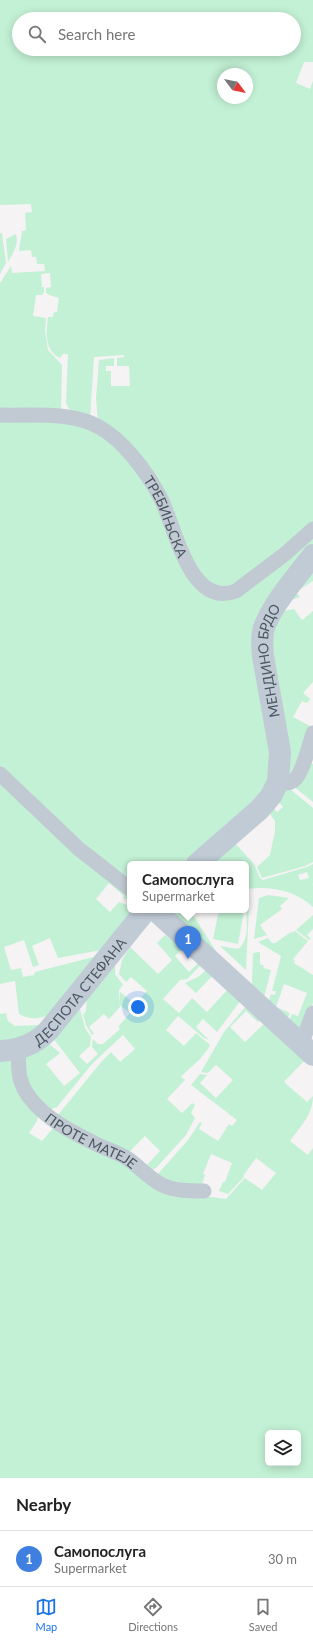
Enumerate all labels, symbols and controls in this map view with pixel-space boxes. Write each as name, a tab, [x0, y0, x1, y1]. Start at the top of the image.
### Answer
search box	[12, 12, 301, 56]
icon: search	[26, 23, 48, 45]
text: Search here	[58, 25, 135, 43]
north arrow	[217, 68, 253, 104]
street label: ТРЕБИЊСКА	[141, 472, 192, 560]
street label: МЕНДИНО БРДО	[254, 600, 283, 719]
popup	[127, 861, 249, 913]
text: Самопослуга	[142, 870, 234, 888]
text: Supermarket	[142, 888, 215, 904]
pin: 1	[175, 926, 201, 959]
street label: ДЕСПОТА СТЕФАНА	[30, 933, 129, 1049]
your location	[128, 997, 148, 1017]
street label: ПРОТЕ МАТЕЈЕ	[42, 1109, 141, 1171]
map controls	[265, 1430, 301, 1466]
button: layers	[265, 1430, 301, 1466]
text: Nearby	[16, 1494, 71, 1515]
text: Самопослуга	[54, 1542, 146, 1560]
text: 1	[25, 1551, 33, 1567]
text: 30 m	[268, 1551, 297, 1567]
text: Supermarket	[54, 1560, 127, 1576]
tab: Map	[35, 1596, 57, 1633]
tab: Directions	[128, 1596, 178, 1633]
tab: Saved	[249, 1596, 278, 1633]

